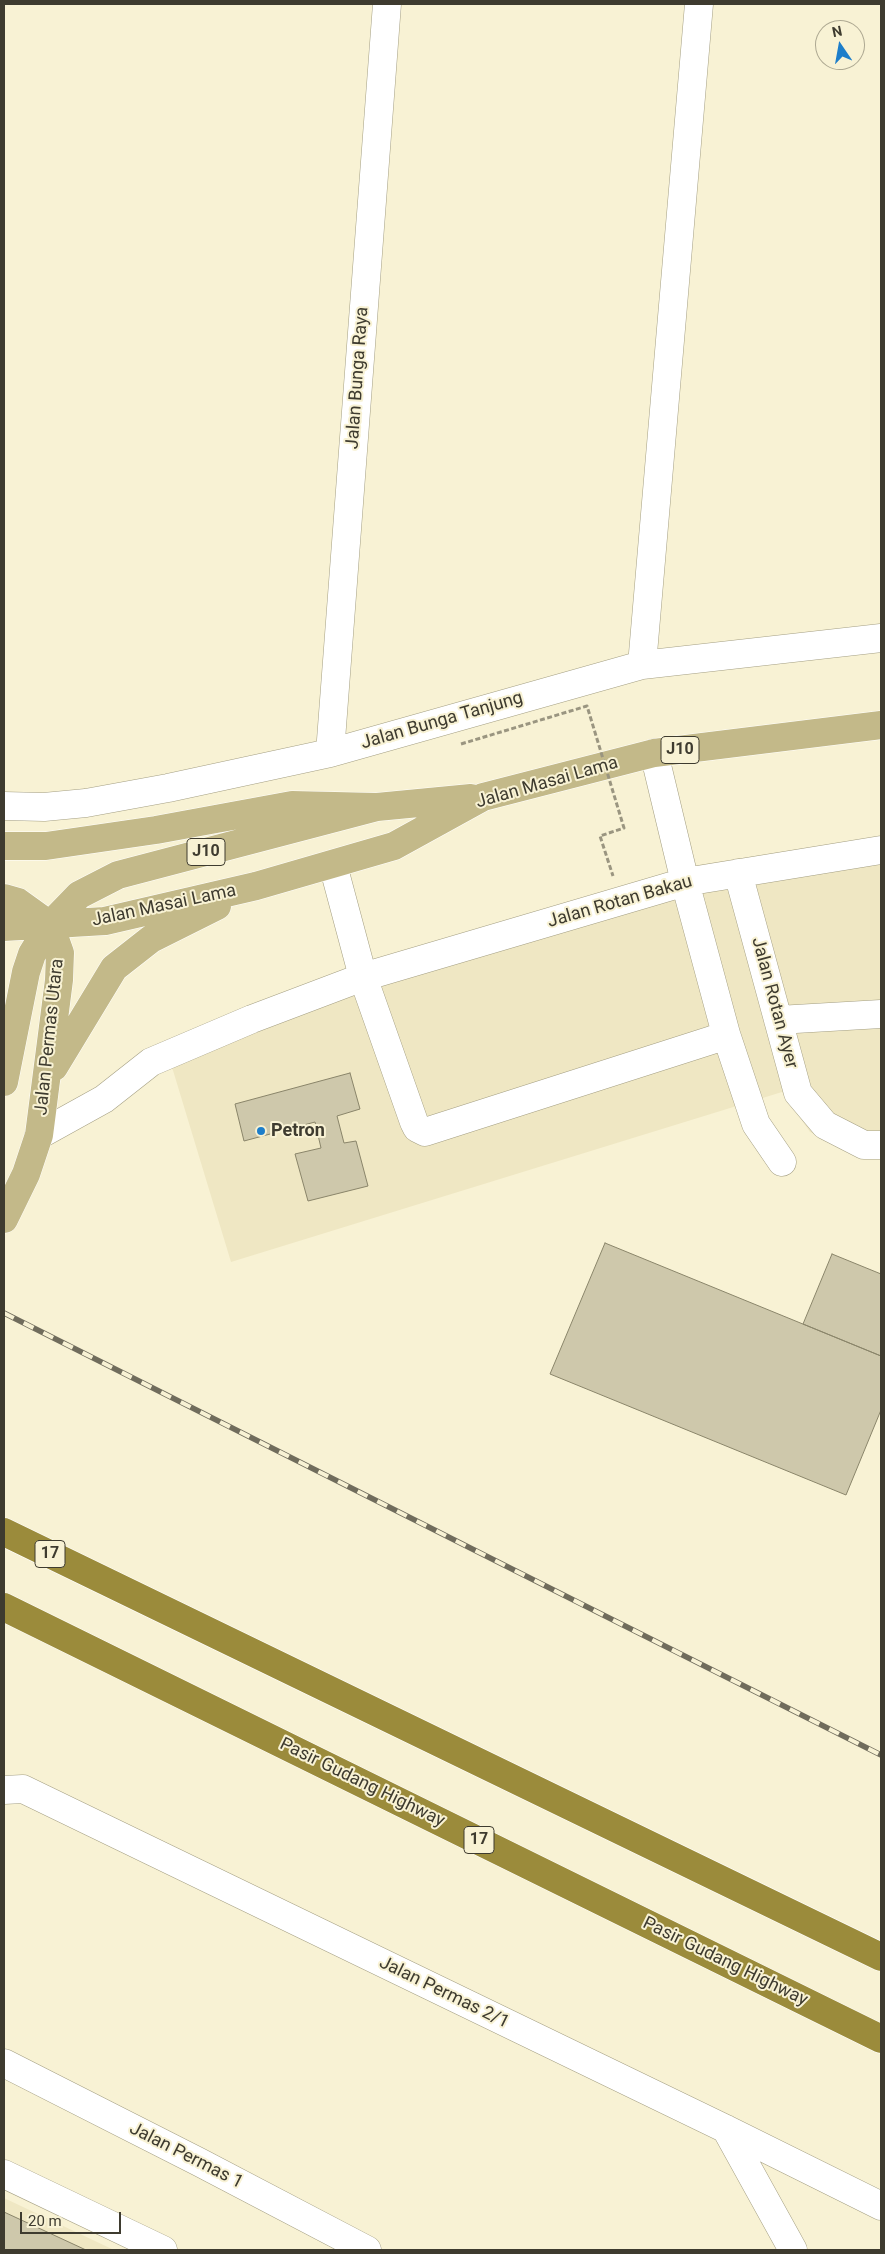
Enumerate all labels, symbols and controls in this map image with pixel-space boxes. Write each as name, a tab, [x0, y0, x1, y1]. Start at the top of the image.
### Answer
north arrow	[815, 20, 865, 70]
text: N	[831, 22, 844, 40]
street label: Jalan Bunga Raya	[342, 306, 374, 450]
street label: Jalan Bunga Tanjung	[359, 688, 525, 754]
road number: J10	[661, 736, 699, 764]
street label: Jalan Masai Lama	[473, 752, 621, 814]
road number: J10	[187, 839, 225, 866]
street label: Jalan Rotan Bakau	[545, 871, 695, 933]
street label: Jalan Masai Lama	[90, 880, 238, 932]
street label: Jalan Rotan Ayer	[746, 935, 802, 1071]
street label: Jalan Permas Utara	[31, 958, 69, 1116]
place label: Petron	[271, 1120, 325, 1142]
marker: Petron	[255, 1125, 267, 1137]
road number: 17	[35, 1540, 65, 1568]
street label: Pasir Gudang Highway	[276, 1734, 448, 1832]
road number: 17	[464, 1826, 494, 1854]
street label: Pasir Gudang Highway	[639, 1913, 811, 2011]
street label: Jalan Permas 2/1	[375, 1952, 513, 2034]
street label: Jalan Permas 1	[126, 2118, 246, 2194]
scale bar	[22, 2202, 124, 2234]
text: 20 m	[28, 2212, 62, 2230]

